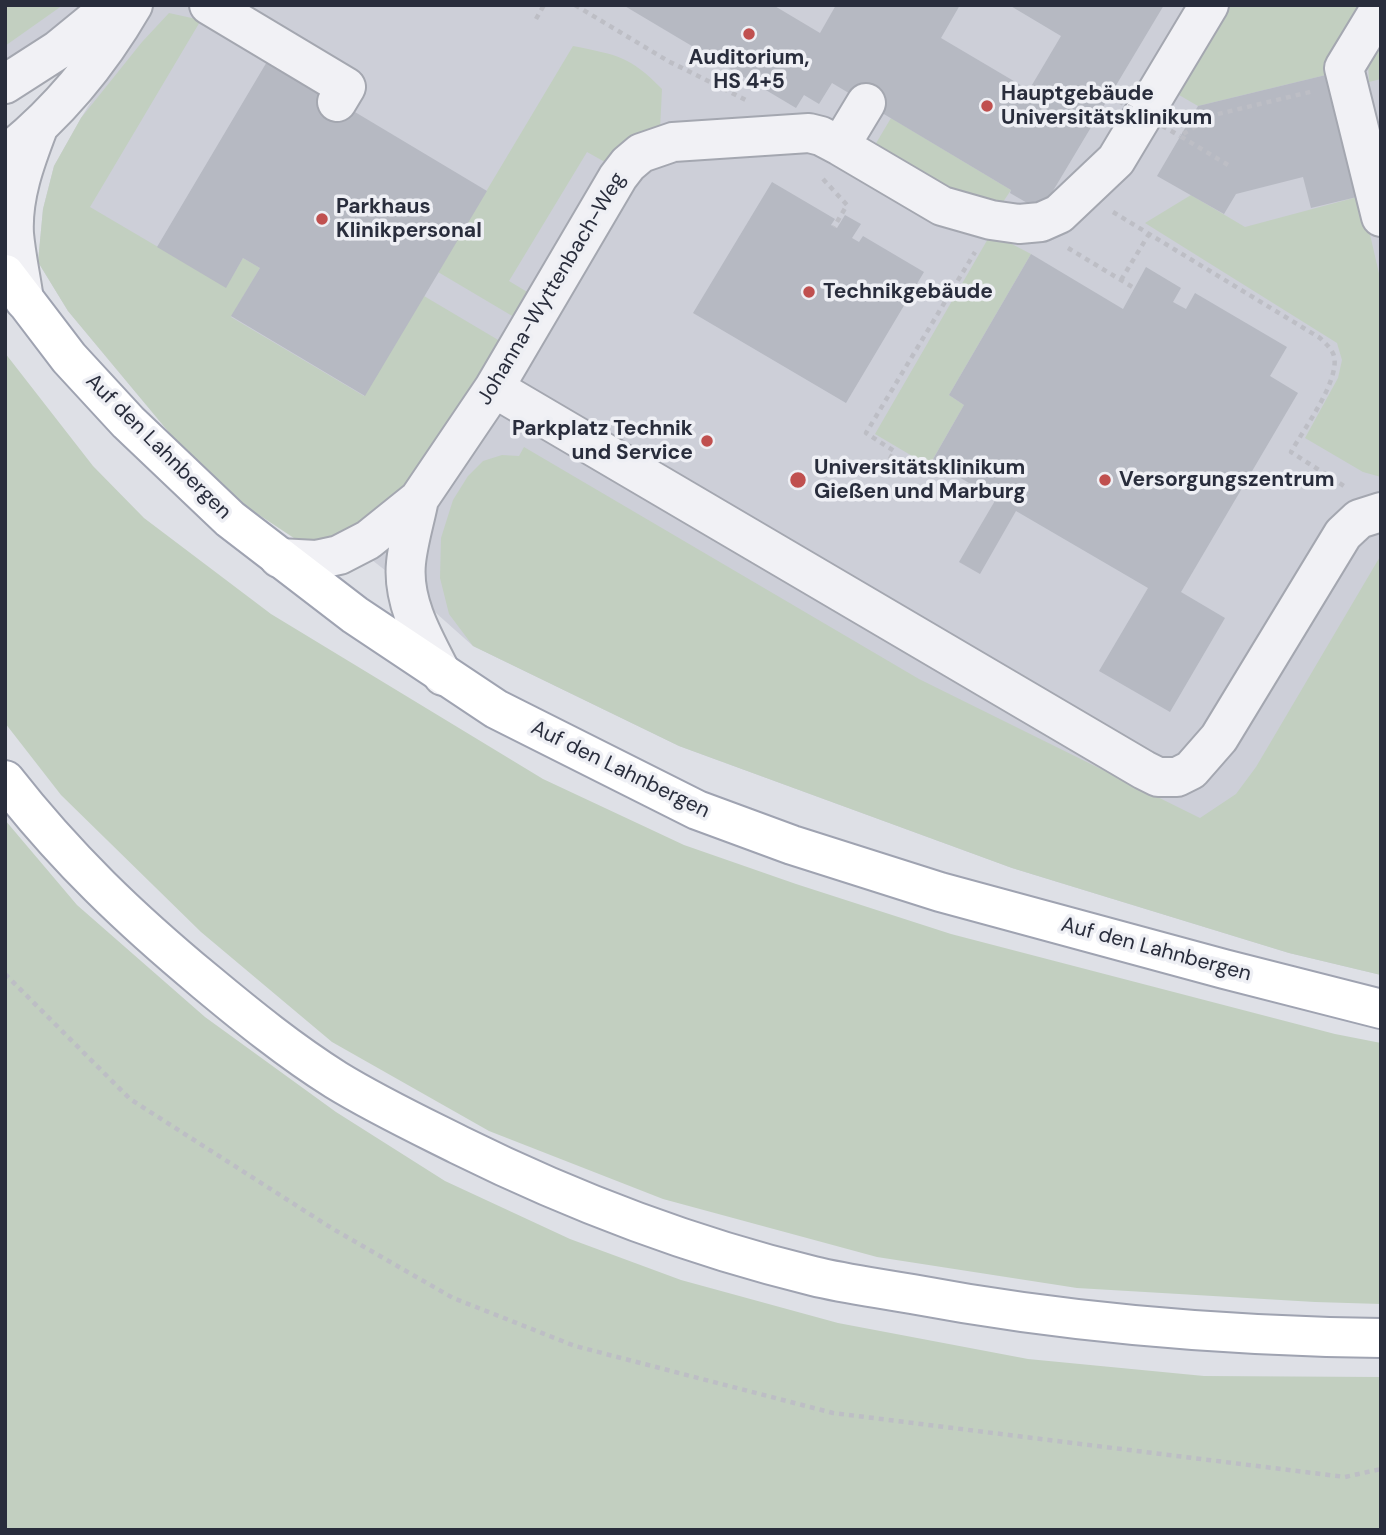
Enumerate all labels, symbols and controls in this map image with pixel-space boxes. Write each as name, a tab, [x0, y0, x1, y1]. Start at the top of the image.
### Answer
marker: Auditorium, HS 4+5	[741, 26, 757, 42]
place label: Auditorium, HS 4+5	[689, 45, 809, 95]
place label: Hauptgebäude Universitätsklinikum	[1001, 81, 1212, 131]
marker: Hauptgebäude Universitätsklinikum	[979, 98, 995, 114]
street label: Johanna-Wyttenbach-Weg	[473, 168, 631, 410]
place label: Parkhaus Klinikpersonal	[336, 194, 482, 244]
marker: Parkhaus Klinikpersonal	[314, 211, 330, 227]
place label: Technikgebäude	[823, 279, 993, 305]
marker: Technikgebäude	[801, 284, 817, 300]
street label: Auf den Lahnbergen	[80, 369, 236, 525]
place label: Parkplatz Technik und Service	[512, 416, 693, 466]
marker: Parkplatz Technik und Service	[699, 433, 715, 449]
place label: Universitätsklinikum Gießen und Marburg	[814, 455, 1026, 505]
place label: Versorgungszentrum	[1119, 467, 1334, 493]
marker: Universitätsklinikum Gießen und Marburg	[788, 470, 808, 490]
marker: Versorgungszentrum	[1097, 472, 1113, 488]
street label: Auf den Lahnbergen	[527, 716, 713, 824]
street label: Auf den Lahnbergen	[1058, 913, 1254, 987]

